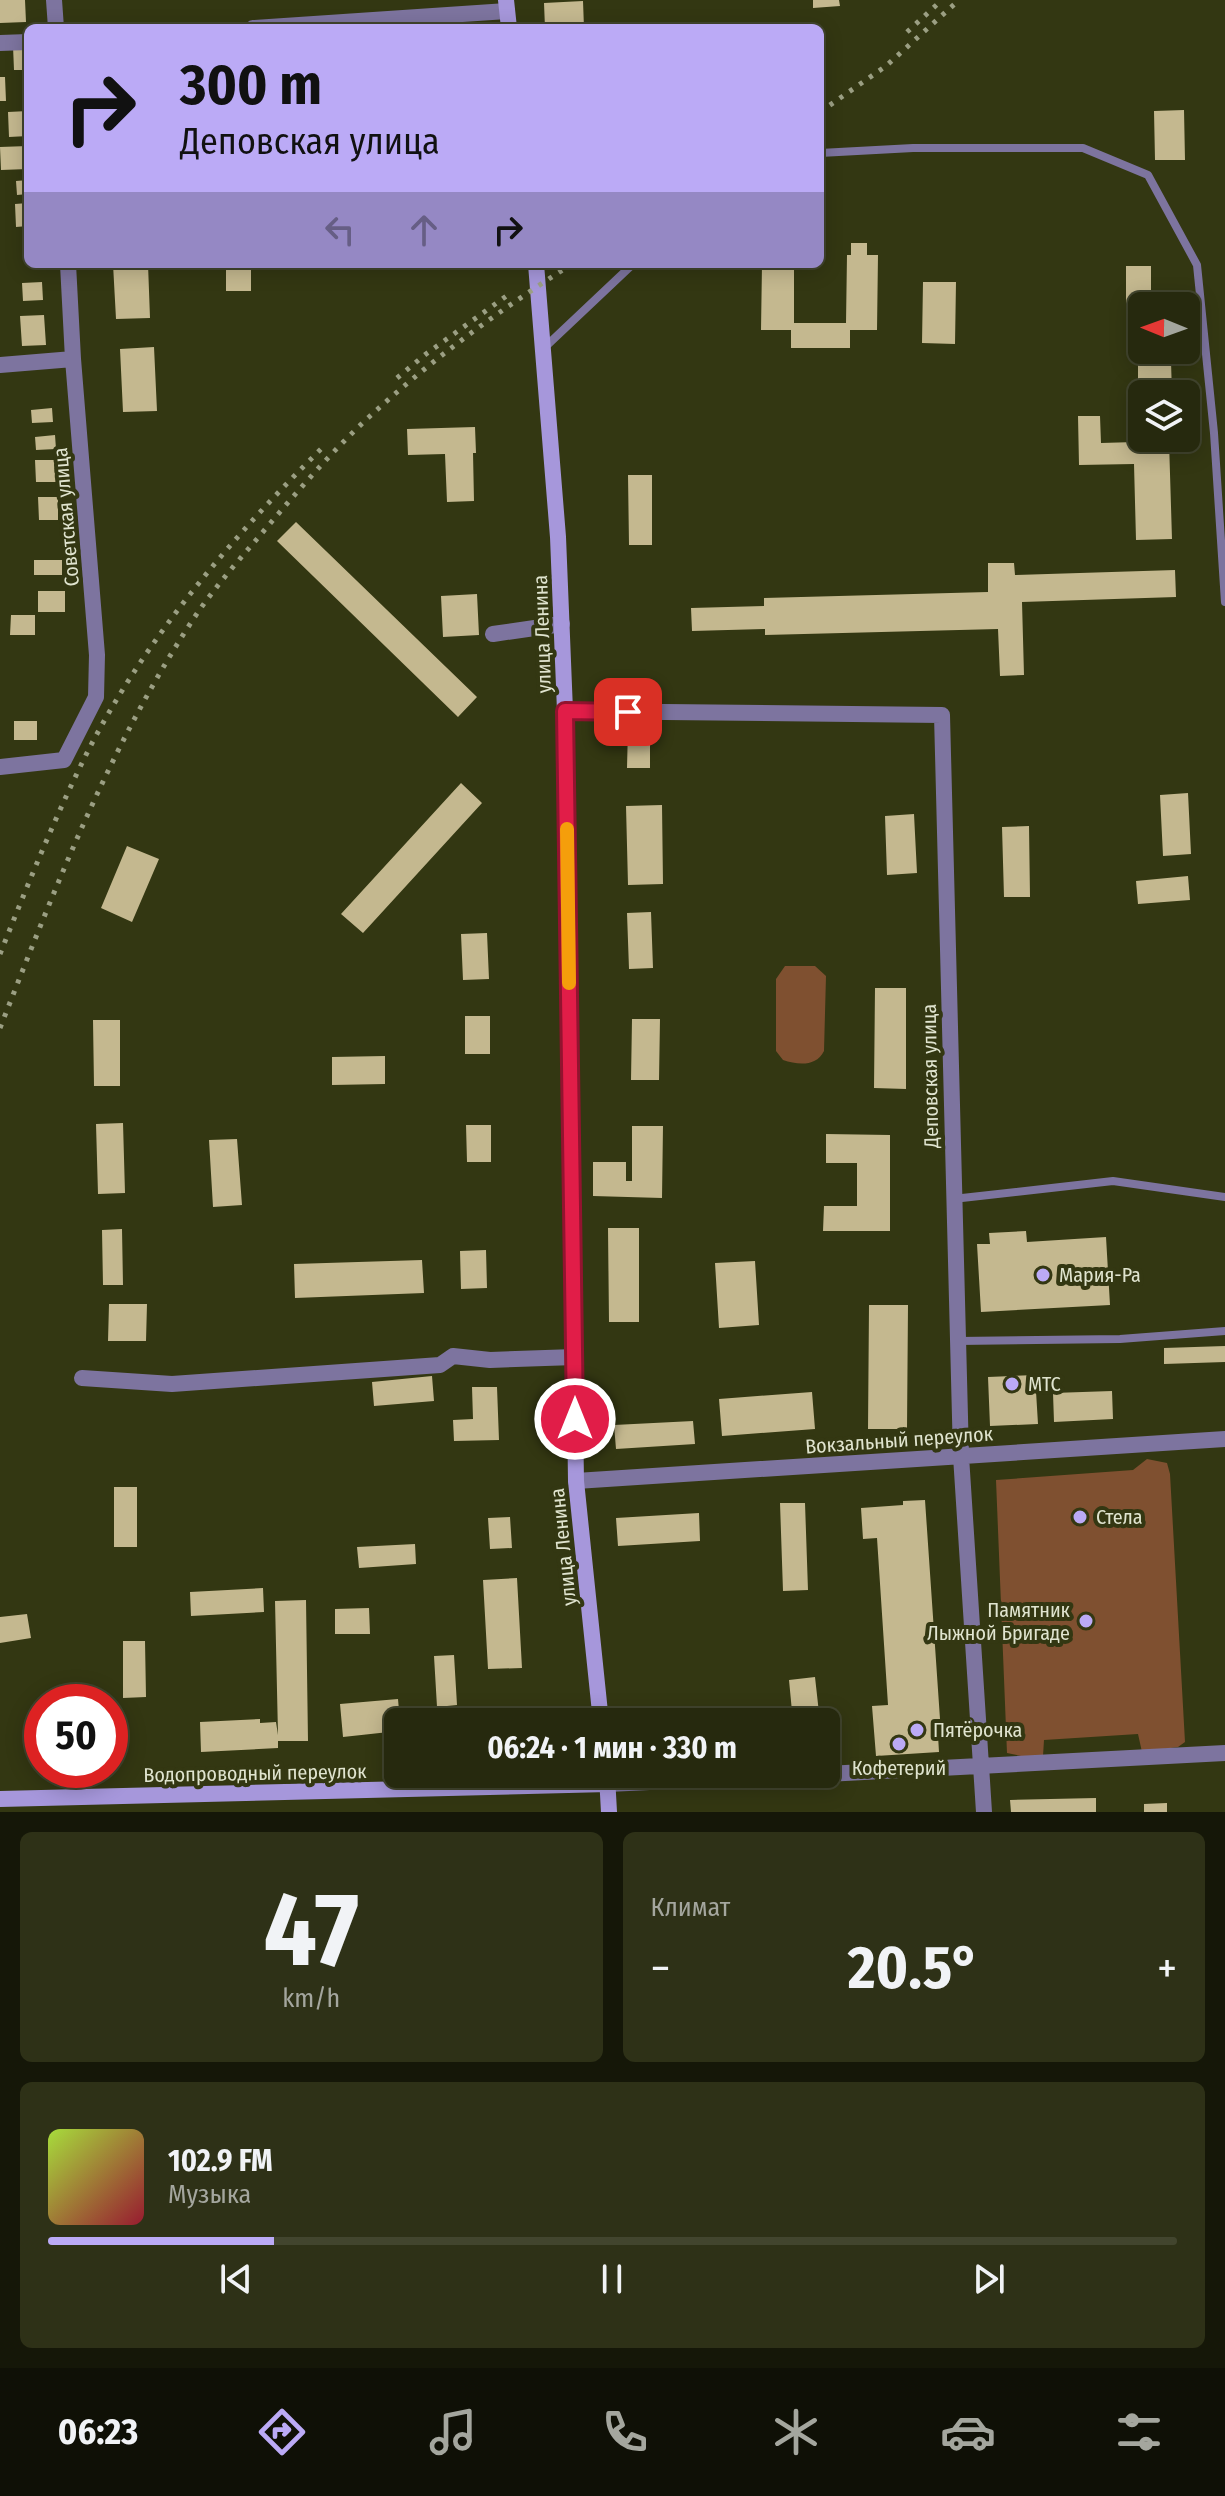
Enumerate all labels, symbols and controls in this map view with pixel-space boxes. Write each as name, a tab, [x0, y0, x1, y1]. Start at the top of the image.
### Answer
text: 300 m	[180, 52, 322, 119]
icon: right	[48, 56, 152, 160]
text: Деповская улица	[180, 120, 440, 164]
icon: left	[318, 208, 362, 252]
icon: ahead	[402, 208, 446, 252]
icon: right	[486, 208, 530, 252]
north arrow	[1128, 292, 1200, 364]
map controls	[1128, 292, 1200, 452]
button: layers	[1128, 380, 1200, 452]
street label: Советская улица	[48, 446, 84, 588]
street label: улица Ленина	[528, 574, 556, 694]
pin	[594, 678, 662, 746]
icon: arrive	[606, 690, 650, 734]
street label: Деповская улица	[917, 1004, 943, 1149]
place label: Мария-Ра	[1059, 1263, 1141, 1287]
marker: Мария-Ра	[1034, 1266, 1052, 1284]
place label: МТС	[1028, 1372, 1061, 1396]
marker: МТС	[1003, 1375, 1021, 1393]
position arrow	[533, 1377, 617, 1461]
street label: Вокзальный переулок	[804, 1421, 994, 1459]
street label: улица Ленина	[545, 1487, 581, 1607]
place label: Стела	[1096, 1505, 1143, 1529]
marker: Стела	[1071, 1508, 1089, 1526]
place label: Памятник Лыжной Бригаде	[927, 1598, 1071, 1645]
marker: Памятник Лыжной Бригаде	[1077, 1612, 1095, 1630]
speed limit sign: 50	[24, 1684, 128, 1788]
place label: Пятёрочка	[933, 1718, 1022, 1742]
marker: Пятёрочка	[908, 1721, 926, 1739]
text: 06:24 · 1 мин · 330 m	[487, 1730, 737, 1766]
marker: Кофетерий	[890, 1735, 908, 1753]
place label: Кофетерий	[852, 1756, 946, 1780]
street label: Водопроводный переулок	[143, 1759, 367, 1787]
text: 47	[263, 1868, 359, 1993]
text: Климат	[651, 1892, 730, 1923]
text: 20.5°	[848, 1932, 980, 2004]
text: −	[651, 1942, 670, 1995]
text: +	[1157, 1942, 1177, 1995]
text: km/h	[282, 1983, 340, 2014]
text: 102.9 FM	[168, 2143, 273, 2179]
text: Музыка	[168, 2179, 251, 2210]
icon: previous	[214, 2257, 258, 2301]
icon: pause	[590, 2257, 634, 2301]
icon: next	[967, 2257, 1011, 2301]
icon: directions	[254, 2404, 310, 2460]
icon: music	[425, 2404, 481, 2460]
icon: phone	[597, 2404, 653, 2460]
icon: climate	[768, 2404, 824, 2460]
icon: car	[940, 2404, 996, 2460]
icon: filters	[1111, 2404, 1167, 2460]
text: 06:23	[58, 2410, 138, 2454]

